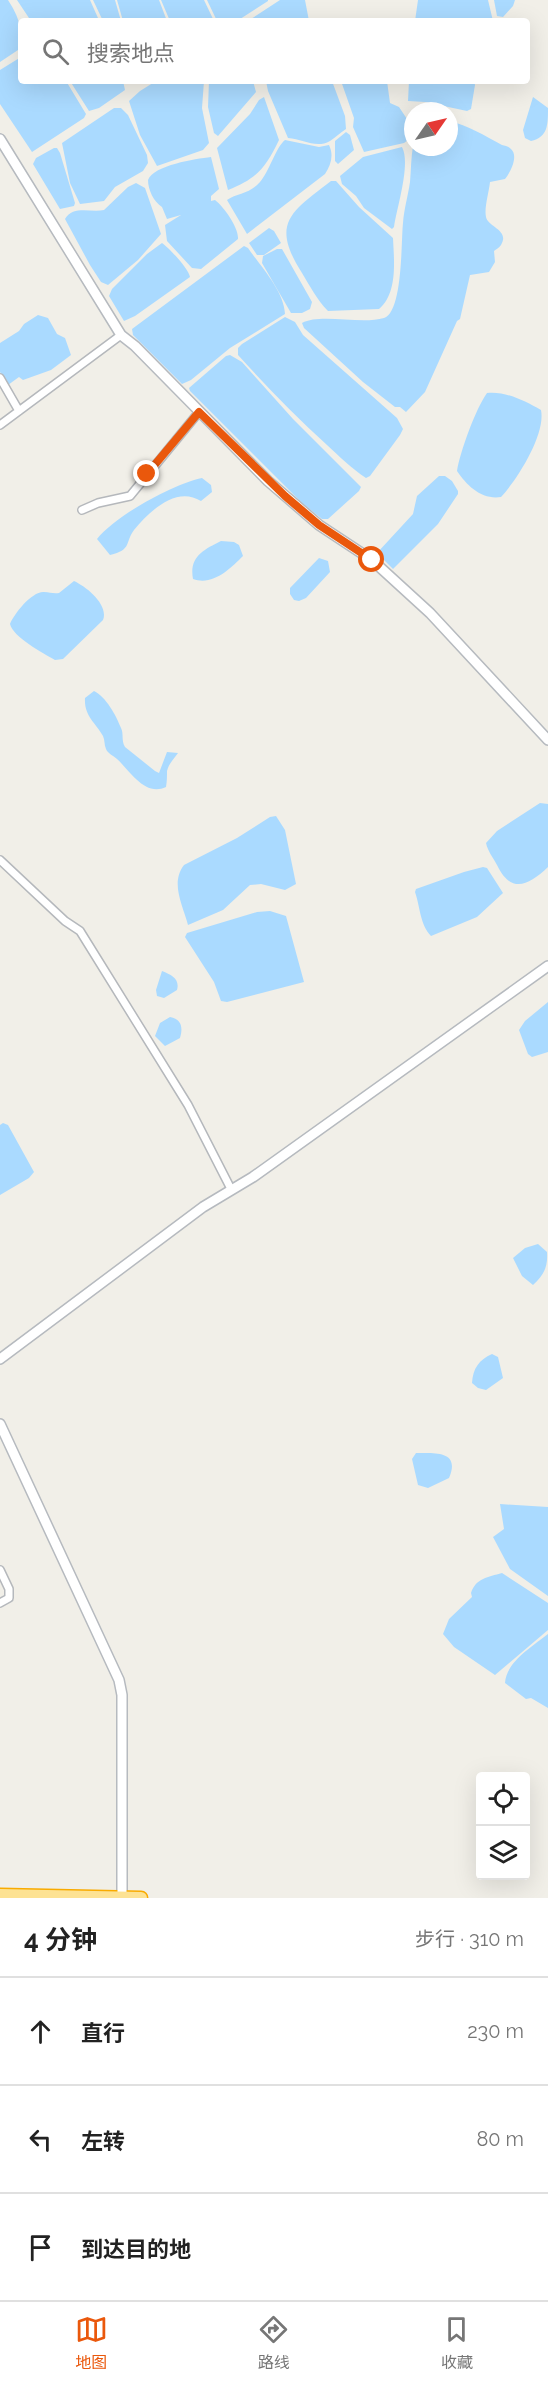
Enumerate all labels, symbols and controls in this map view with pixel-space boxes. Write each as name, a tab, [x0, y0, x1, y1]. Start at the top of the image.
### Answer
search box	[18, 18, 530, 84]
icon: search	[39, 35, 72, 68]
text: 搜索地点	[87, 40, 175, 66]
north arrow	[404, 102, 458, 156]
route end	[133, 460, 159, 486]
route start	[358, 546, 384, 572]
map controls	[476, 1772, 530, 1880]
button: locate	[476, 1772, 530, 1826]
button: layers	[476, 1826, 530, 1880]
text: 4 分钟	[24, 1925, 97, 1955]
text: 步行 · 310 m	[415, 1927, 524, 1951]
icon: ahead	[24, 2015, 57, 2048]
text: 230 m	[467, 2019, 524, 2043]
text: 直行	[81, 2020, 125, 2046]
icon: left	[24, 2123, 57, 2156]
text: 80 m	[476, 2127, 524, 2151]
text: 左转	[81, 2128, 125, 2154]
icon: arrive	[24, 2231, 57, 2264]
text: 到达目的地	[81, 2236, 191, 2262]
tab: 地图	[75, 2313, 108, 2373]
tab: 路线	[257, 2313, 290, 2373]
tab: 收藏	[440, 2313, 473, 2373]

